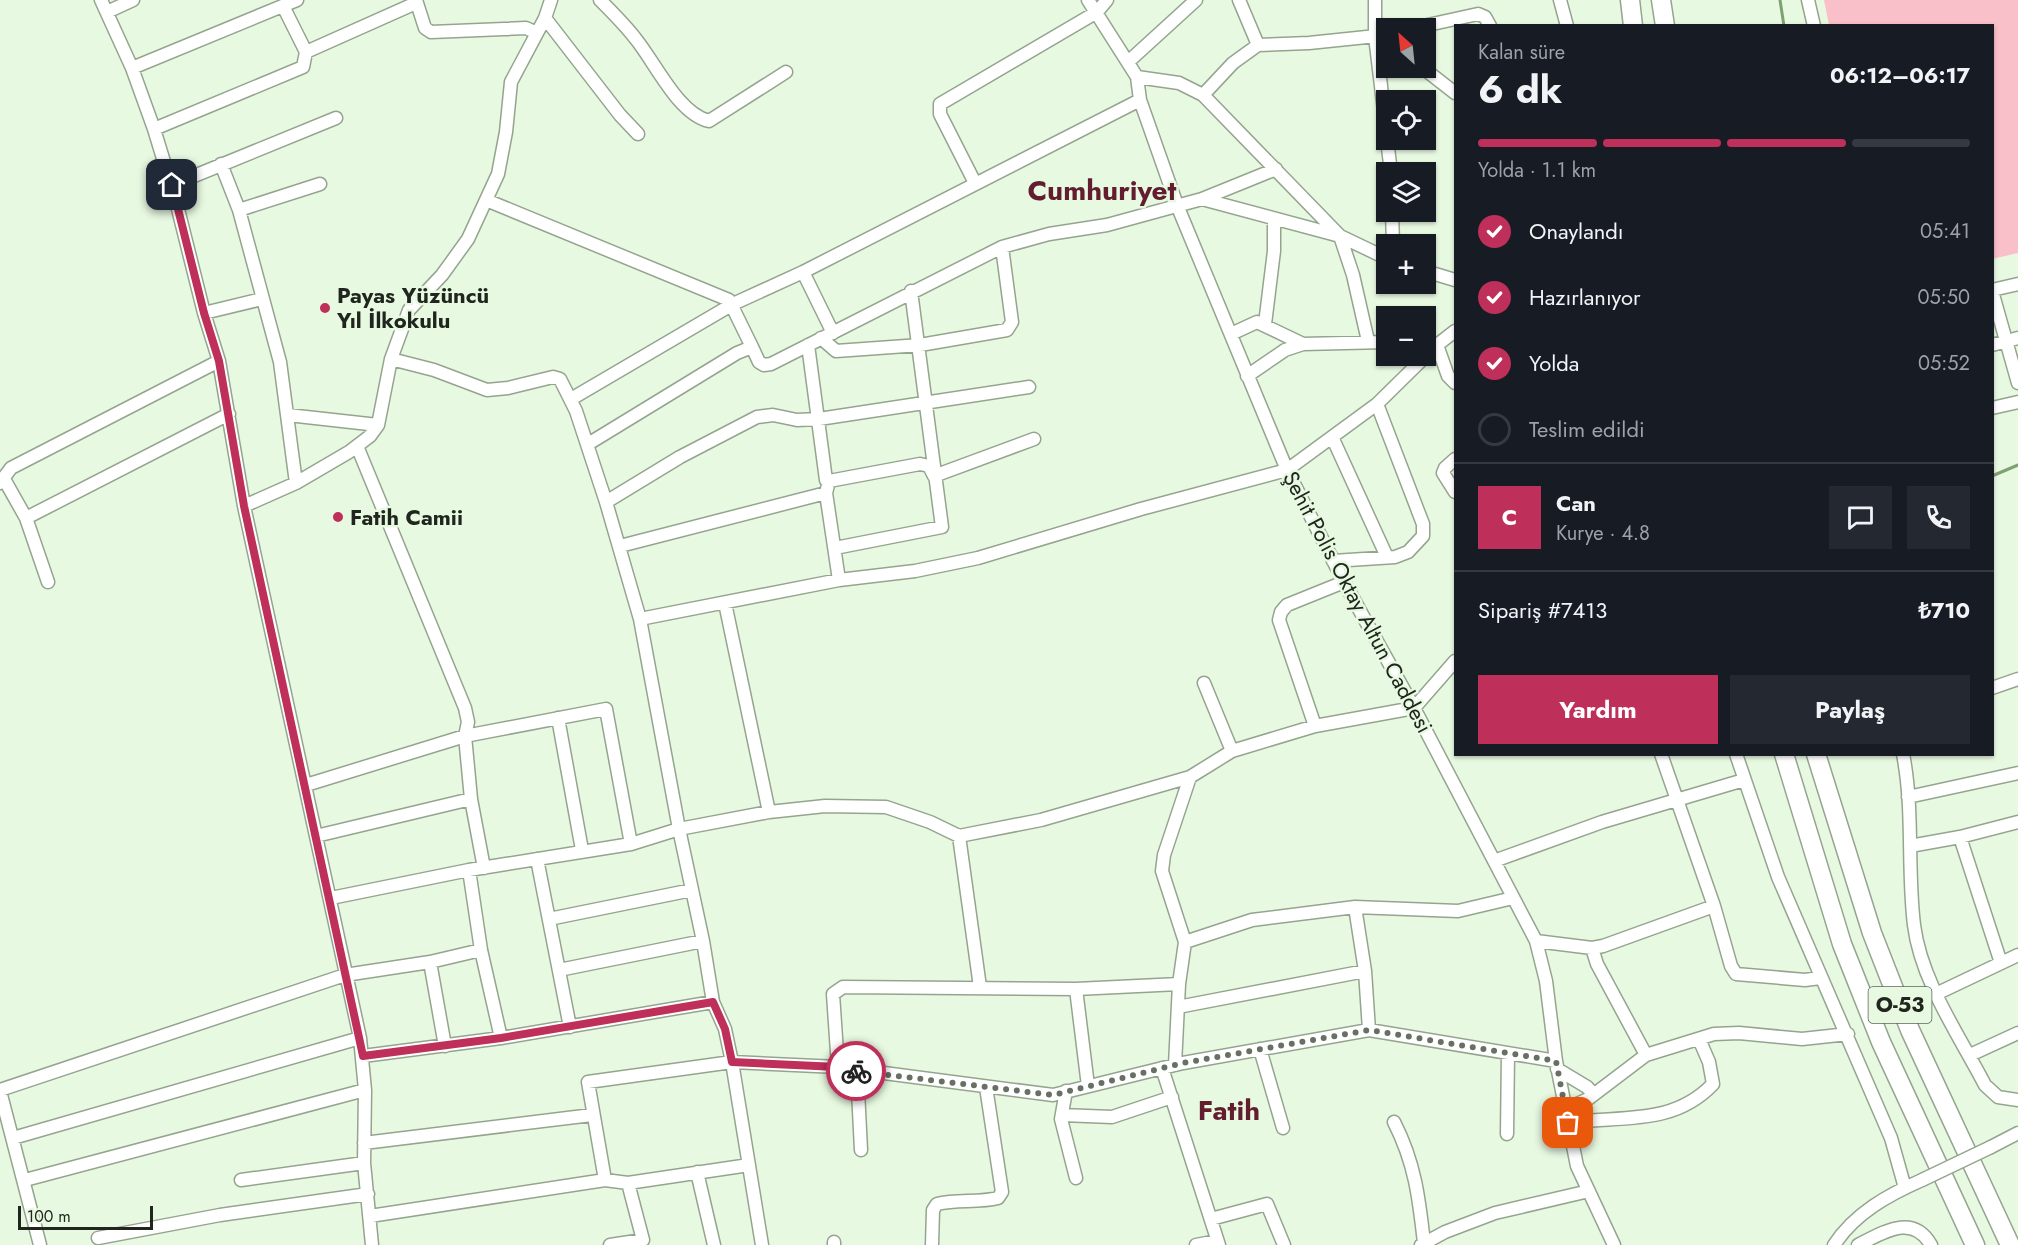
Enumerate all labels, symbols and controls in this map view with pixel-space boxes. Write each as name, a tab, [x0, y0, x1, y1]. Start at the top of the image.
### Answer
north arrow	[1376, 18, 1436, 78]
map controls	[1376, 18, 1436, 366]
text: Kalan süre	[1478, 38, 1565, 67]
text: 06:12–06:17	[1830, 59, 1970, 91]
text: 6 dk	[1478, 61, 1562, 118]
button: locate	[1376, 90, 1436, 150]
text: Yolda · 1.1 km	[1478, 156, 1596, 185]
pin	[146, 159, 197, 210]
button: layers	[1376, 162, 1436, 222]
icon: home	[155, 168, 188, 201]
district label: Cumhuriyet	[1027, 170, 1177, 211]
icon: check	[1478, 215, 1511, 248]
text: Onaylandı	[1529, 215, 1624, 247]
text: 05:41	[1920, 217, 1970, 246]
button: +	[1376, 234, 1436, 294]
place label: Payas Yüzüncü Yıl İlkokulu	[336, 279, 489, 336]
icon: check	[1478, 281, 1511, 314]
text: Hazırlanıyor	[1529, 281, 1641, 313]
text: 05:50	[1917, 283, 1970, 312]
marker: Payas Yüzüncü Yıl İlkokulu	[318, 301, 332, 315]
button: −	[1376, 306, 1436, 366]
icon: check	[1478, 347, 1511, 380]
text: Yolda	[1529, 347, 1579, 379]
text: 05:52	[1918, 349, 1970, 378]
text: Teslim edildi	[1529, 413, 1645, 445]
street label: Şehit Polis Oktay Altun Caddesi	[1275, 465, 1441, 739]
button: chat	[1829, 486, 1892, 549]
button: phone	[1907, 486, 1970, 549]
text: Can	[1556, 487, 1596, 519]
place label: Fatih Camii	[350, 501, 463, 533]
text: C	[1502, 501, 1517, 533]
marker: Fatih Camii	[331, 510, 345, 524]
text: Kurye · 4.8	[1556, 519, 1650, 548]
text: Sipariş #7413	[1478, 594, 1607, 626]
text: ₺710	[1918, 594, 1970, 626]
button: Yardım	[1478, 675, 1718, 744]
button: Paylaş	[1730, 675, 1970, 744]
road number: O-53	[1868, 987, 1932, 1023]
courier	[826, 1041, 886, 1101]
icon: bike	[840, 1055, 873, 1088]
district label: Fatih	[1198, 1090, 1260, 1131]
pin	[1542, 1097, 1593, 1148]
icon: bag	[1551, 1106, 1584, 1139]
scale bar	[18, 1203, 153, 1230]
text: 100 m	[27, 1205, 71, 1228]

